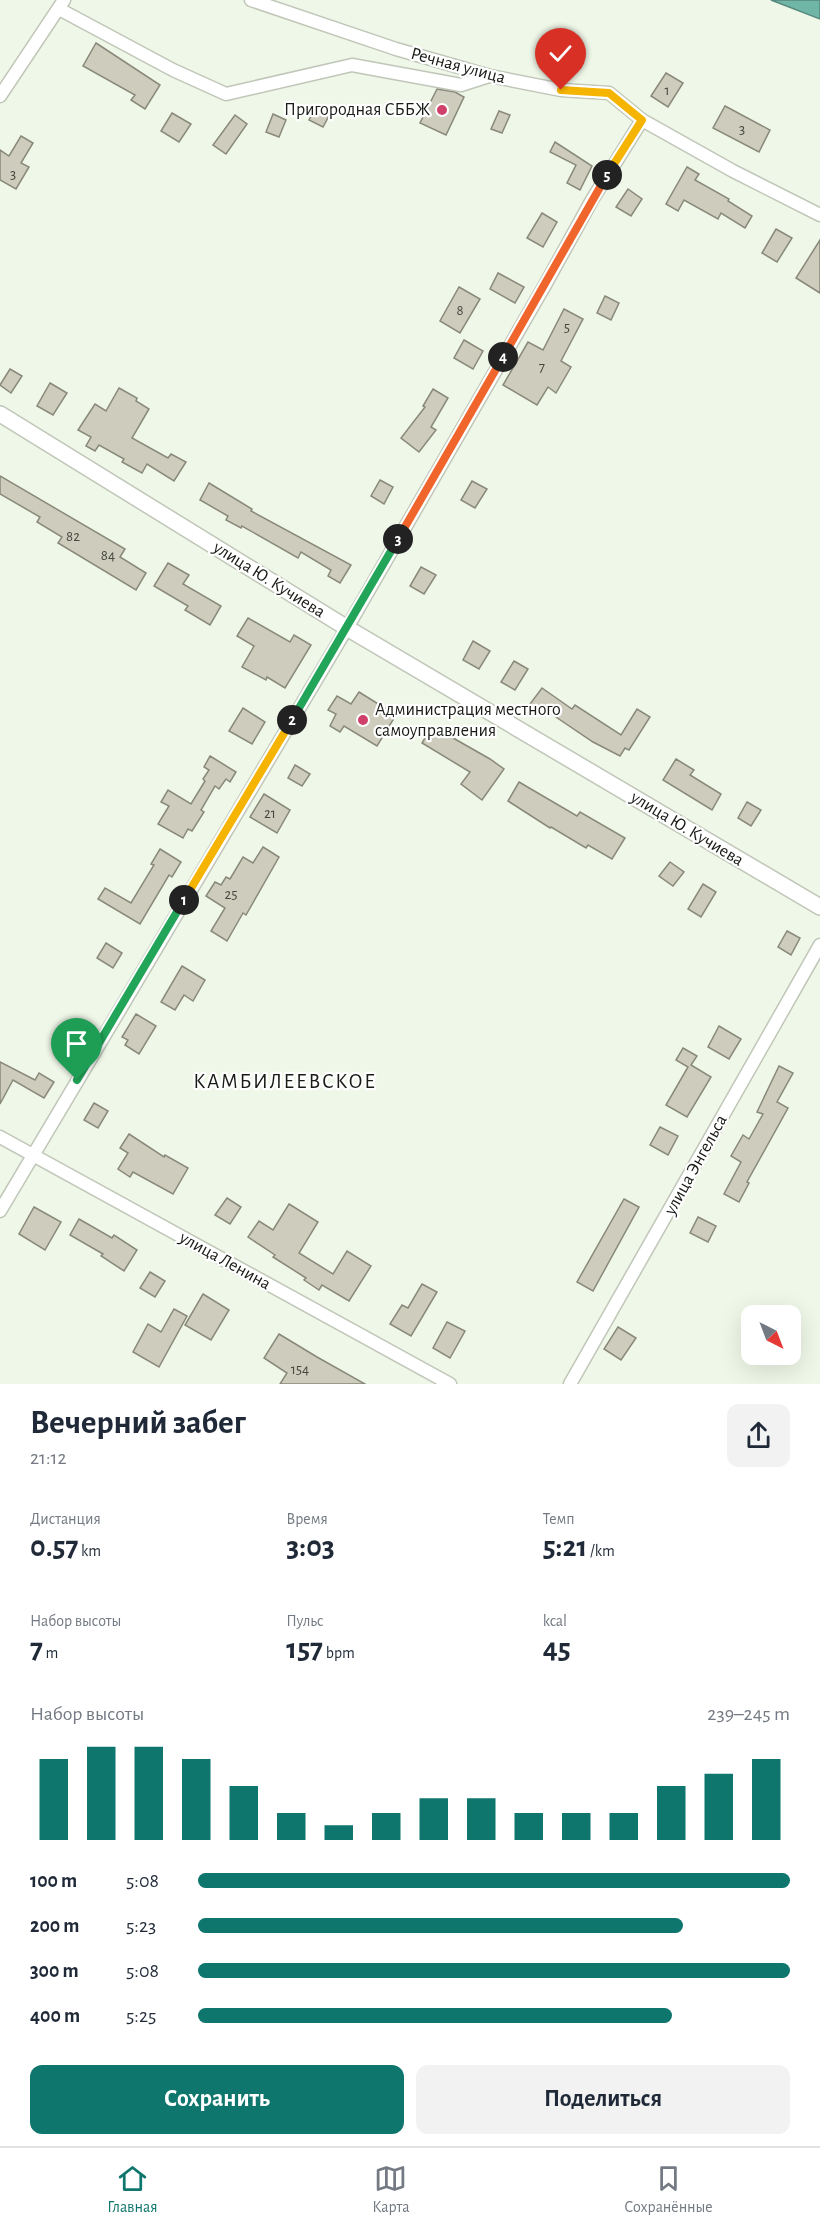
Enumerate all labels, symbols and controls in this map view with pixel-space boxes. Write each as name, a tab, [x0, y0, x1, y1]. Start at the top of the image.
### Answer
pin	[535, 28, 586, 90]
icon: check	[544, 37, 577, 70]
street label: Речная улица	[409, 45, 507, 87]
house number: 1	[664, 83, 670, 98]
place label: Пригородная СББЖ	[284, 101, 430, 119]
marker: Пригородная СББЖ	[435, 103, 449, 117]
house number: 3	[739, 122, 745, 137]
pin: 5	[592, 160, 622, 190]
house number: 3	[10, 167, 16, 182]
text: 5	[604, 167, 610, 183]
house number: 8	[456, 303, 464, 318]
house number: 5	[564, 320, 570, 335]
pin: 4	[488, 342, 518, 372]
text: 4	[499, 349, 507, 365]
house number: 7	[539, 360, 545, 375]
pin: 3	[383, 524, 413, 554]
house number: 82	[66, 529, 80, 544]
text: 3	[395, 531, 401, 547]
street label: улица Ю. Кучиева	[209, 538, 328, 622]
house number: 84	[101, 548, 115, 563]
place label: Администрация местного самоуправления	[375, 701, 561, 740]
pin: 2	[277, 705, 307, 735]
text: 2	[288, 712, 296, 728]
marker: Администрация местного самоуправления	[356, 713, 370, 727]
street label: улица Ю. Кучиева	[627, 788, 747, 870]
house number: 21	[264, 806, 276, 821]
pin: 1	[169, 885, 199, 915]
house number: 25	[224, 887, 238, 902]
text: 1	[181, 892, 187, 908]
pin	[51, 1018, 102, 1080]
icon: arrive	[60, 1027, 93, 1060]
district label: КАМБИЛЕЕВСКОЕ	[193, 1071, 377, 1092]
street label: улица Энгельса	[661, 1112, 731, 1219]
street label: улица Ленина	[176, 1228, 274, 1293]
north arrow	[741, 1305, 801, 1365]
map controls	[741, 1305, 801, 1365]
house number: 154	[291, 1362, 309, 1377]
button: share	[727, 1404, 790, 1467]
text: Вечерний забег	[30, 1407, 246, 1440]
text: 21:12	[30, 1448, 67, 1468]
text: Дистанция	[30, 1511, 101, 1527]
text: Время	[286, 1511, 328, 1527]
text: Темп	[543, 1511, 575, 1527]
text: 0.57	[30, 1532, 78, 1562]
text: 3:03	[286, 1532, 335, 1562]
text: 5:21	[543, 1532, 587, 1562]
text: km	[78, 1543, 101, 1559]
text: /km	[587, 1543, 615, 1559]
text: Набор высоты	[30, 1613, 121, 1629]
text: Пульс	[286, 1613, 324, 1629]
text: kcal	[543, 1613, 567, 1629]
text: 7	[30, 1634, 43, 1664]
text: 157	[286, 1634, 323, 1664]
text: 45	[543, 1634, 571, 1664]
text: m	[43, 1645, 58, 1661]
text: bpm	[323, 1645, 355, 1661]
text: Набор высоты	[30, 1704, 144, 1724]
text: 239–245 m	[707, 1704, 790, 1724]
text: 100 m	[30, 1871, 77, 1891]
text: 5:08	[126, 1871, 159, 1891]
text: 200 m	[30, 1916, 79, 1936]
text: 5:23	[126, 1916, 156, 1936]
text: 300 m	[30, 1961, 79, 1981]
text: 5:08	[126, 1961, 159, 1981]
text: 400 m	[30, 2006, 80, 2026]
text: 5:25	[126, 2006, 156, 2026]
button: Сохранить	[30, 2065, 404, 2134]
button: Поделиться	[416, 2065, 790, 2134]
tab: Главная	[107, 2162, 158, 2217]
tab: Карта	[372, 2162, 410, 2217]
tab: Сохранённые	[624, 2162, 713, 2217]

